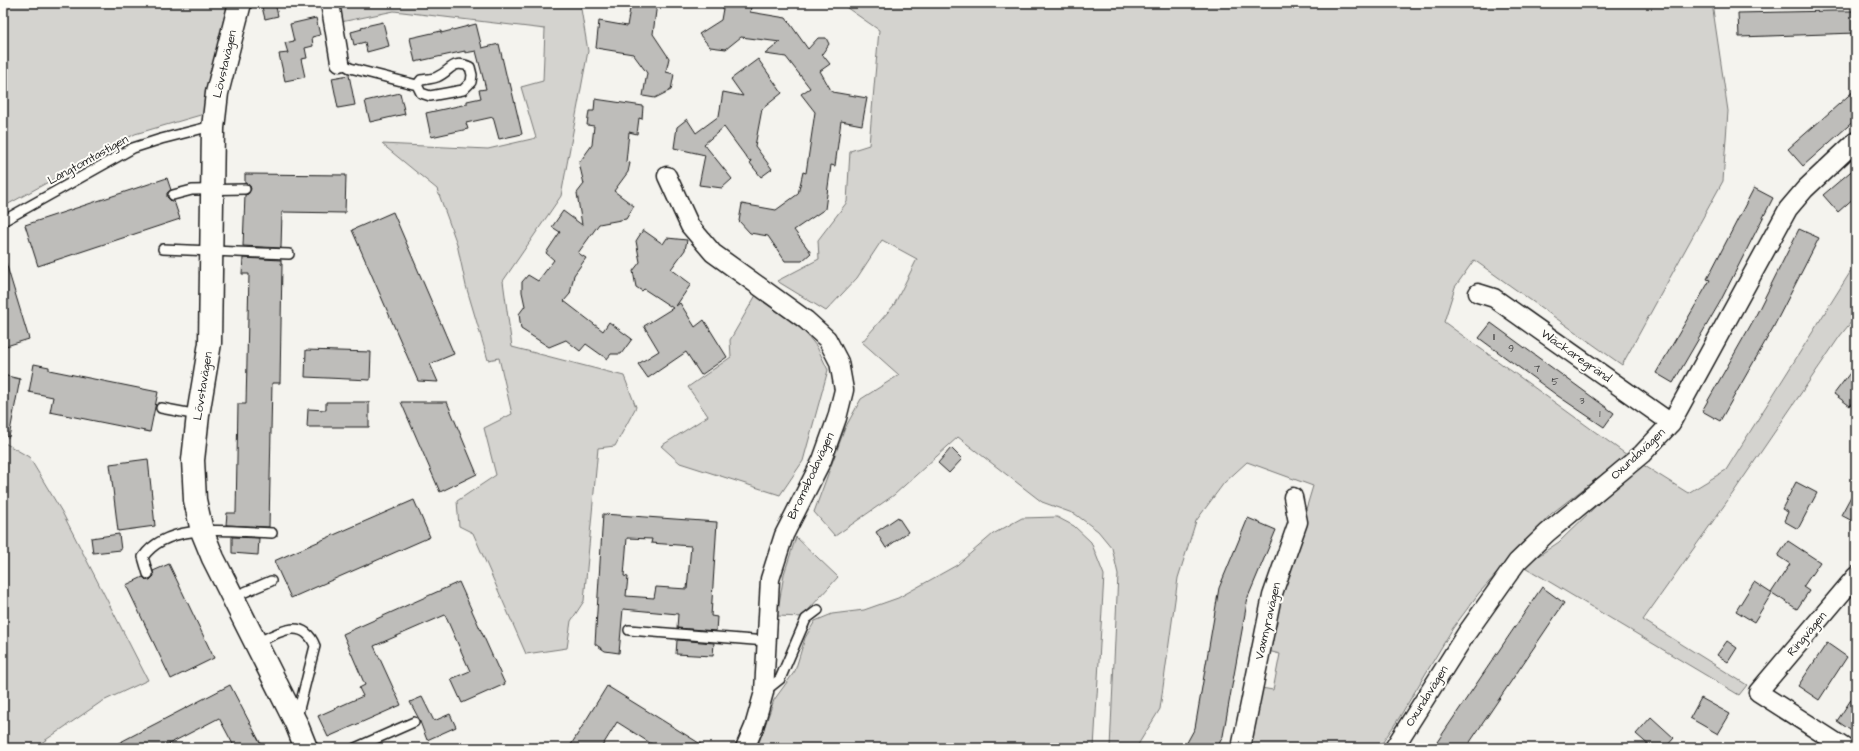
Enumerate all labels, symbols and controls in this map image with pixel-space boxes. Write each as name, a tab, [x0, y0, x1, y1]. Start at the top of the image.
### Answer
street label: Lövstavägen	[209, 28, 242, 100]
street label: Långtomtastigen	[45, 131, 132, 190]
street label: Wäckaregränd	[1537, 325, 1615, 387]
house number: 11	[1493, 330, 1496, 344]
house number: 9	[1508, 342, 1514, 356]
street label: Lövstavägen	[189, 350, 218, 422]
house number: 7	[1534, 362, 1540, 376]
house number: 5	[1551, 375, 1559, 389]
house number: 3	[1579, 394, 1585, 408]
house number: 1	[1599, 407, 1601, 421]
street label: Oxundavägen	[1607, 424, 1670, 484]
street label: Bromsbodavägen	[783, 430, 839, 523]
street label: Vaxmyravägen	[1251, 581, 1286, 662]
street label: Ringvägen	[1783, 608, 1831, 661]
street label: Oxundavägen	[1401, 662, 1453, 730]

